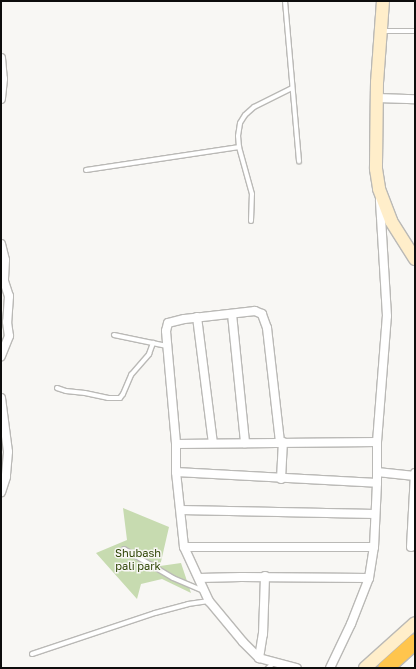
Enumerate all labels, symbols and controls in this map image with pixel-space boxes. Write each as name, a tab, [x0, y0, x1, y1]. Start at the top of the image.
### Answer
park label: Shubash pali park	[115, 547, 161, 573]

